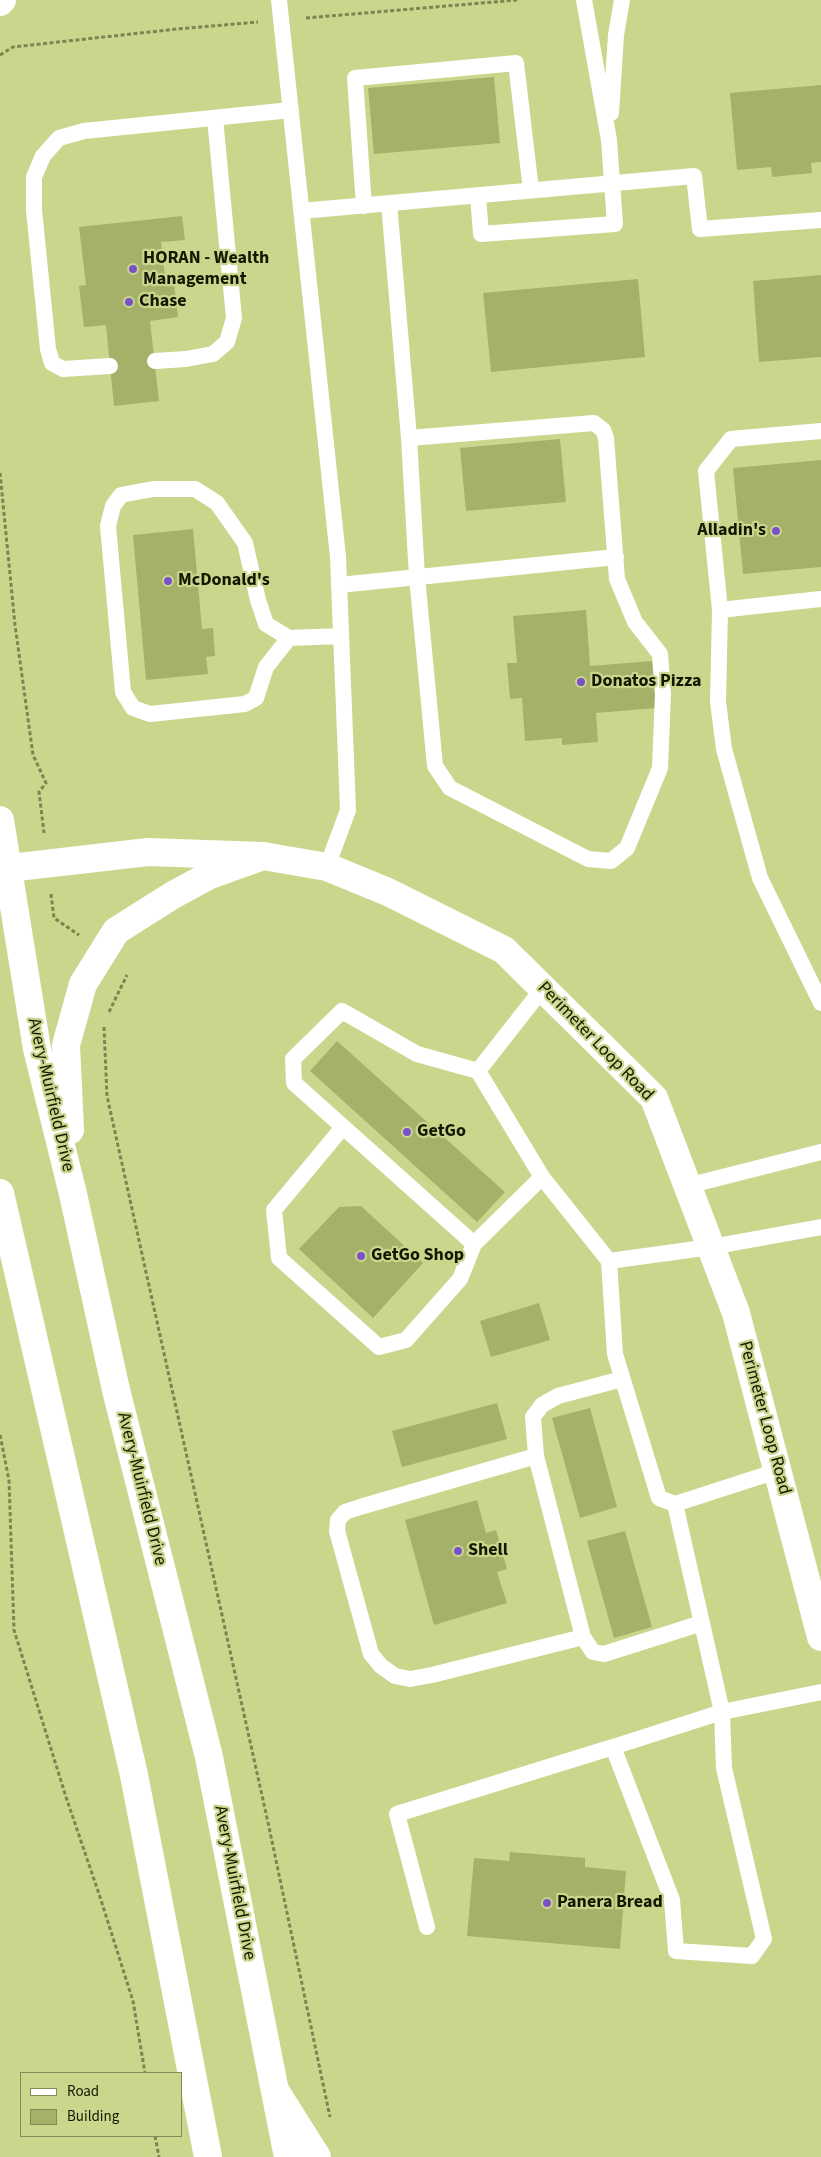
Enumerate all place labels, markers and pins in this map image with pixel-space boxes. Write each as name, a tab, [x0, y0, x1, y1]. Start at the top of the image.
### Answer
place label: HORAN - Wealth Management	[143, 248, 269, 290]
marker: HORAN - Wealth Management	[127, 263, 139, 275]
place label: Chase	[139, 291, 187, 313]
marker: Chase	[123, 296, 135, 308]
place label: Alladin's	[697, 520, 766, 542]
marker: Alladin's	[770, 525, 782, 537]
place label: McDonald's	[178, 570, 270, 592]
marker: McDonald's	[162, 575, 174, 587]
place label: Donatos Pizza	[591, 671, 701, 693]
marker: Donatos Pizza	[575, 676, 587, 688]
place label: GetGo	[417, 1121, 466, 1143]
marker: GetGo	[401, 1126, 413, 1138]
place label: GetGo Shop	[371, 1245, 464, 1267]
marker: GetGo Shop	[355, 1250, 367, 1262]
place label: Shell	[468, 1540, 508, 1562]
marker: Shell	[452, 1545, 464, 1557]
place label: Panera Bread	[557, 1892, 663, 1914]
marker: Panera Bread	[541, 1897, 553, 1909]

